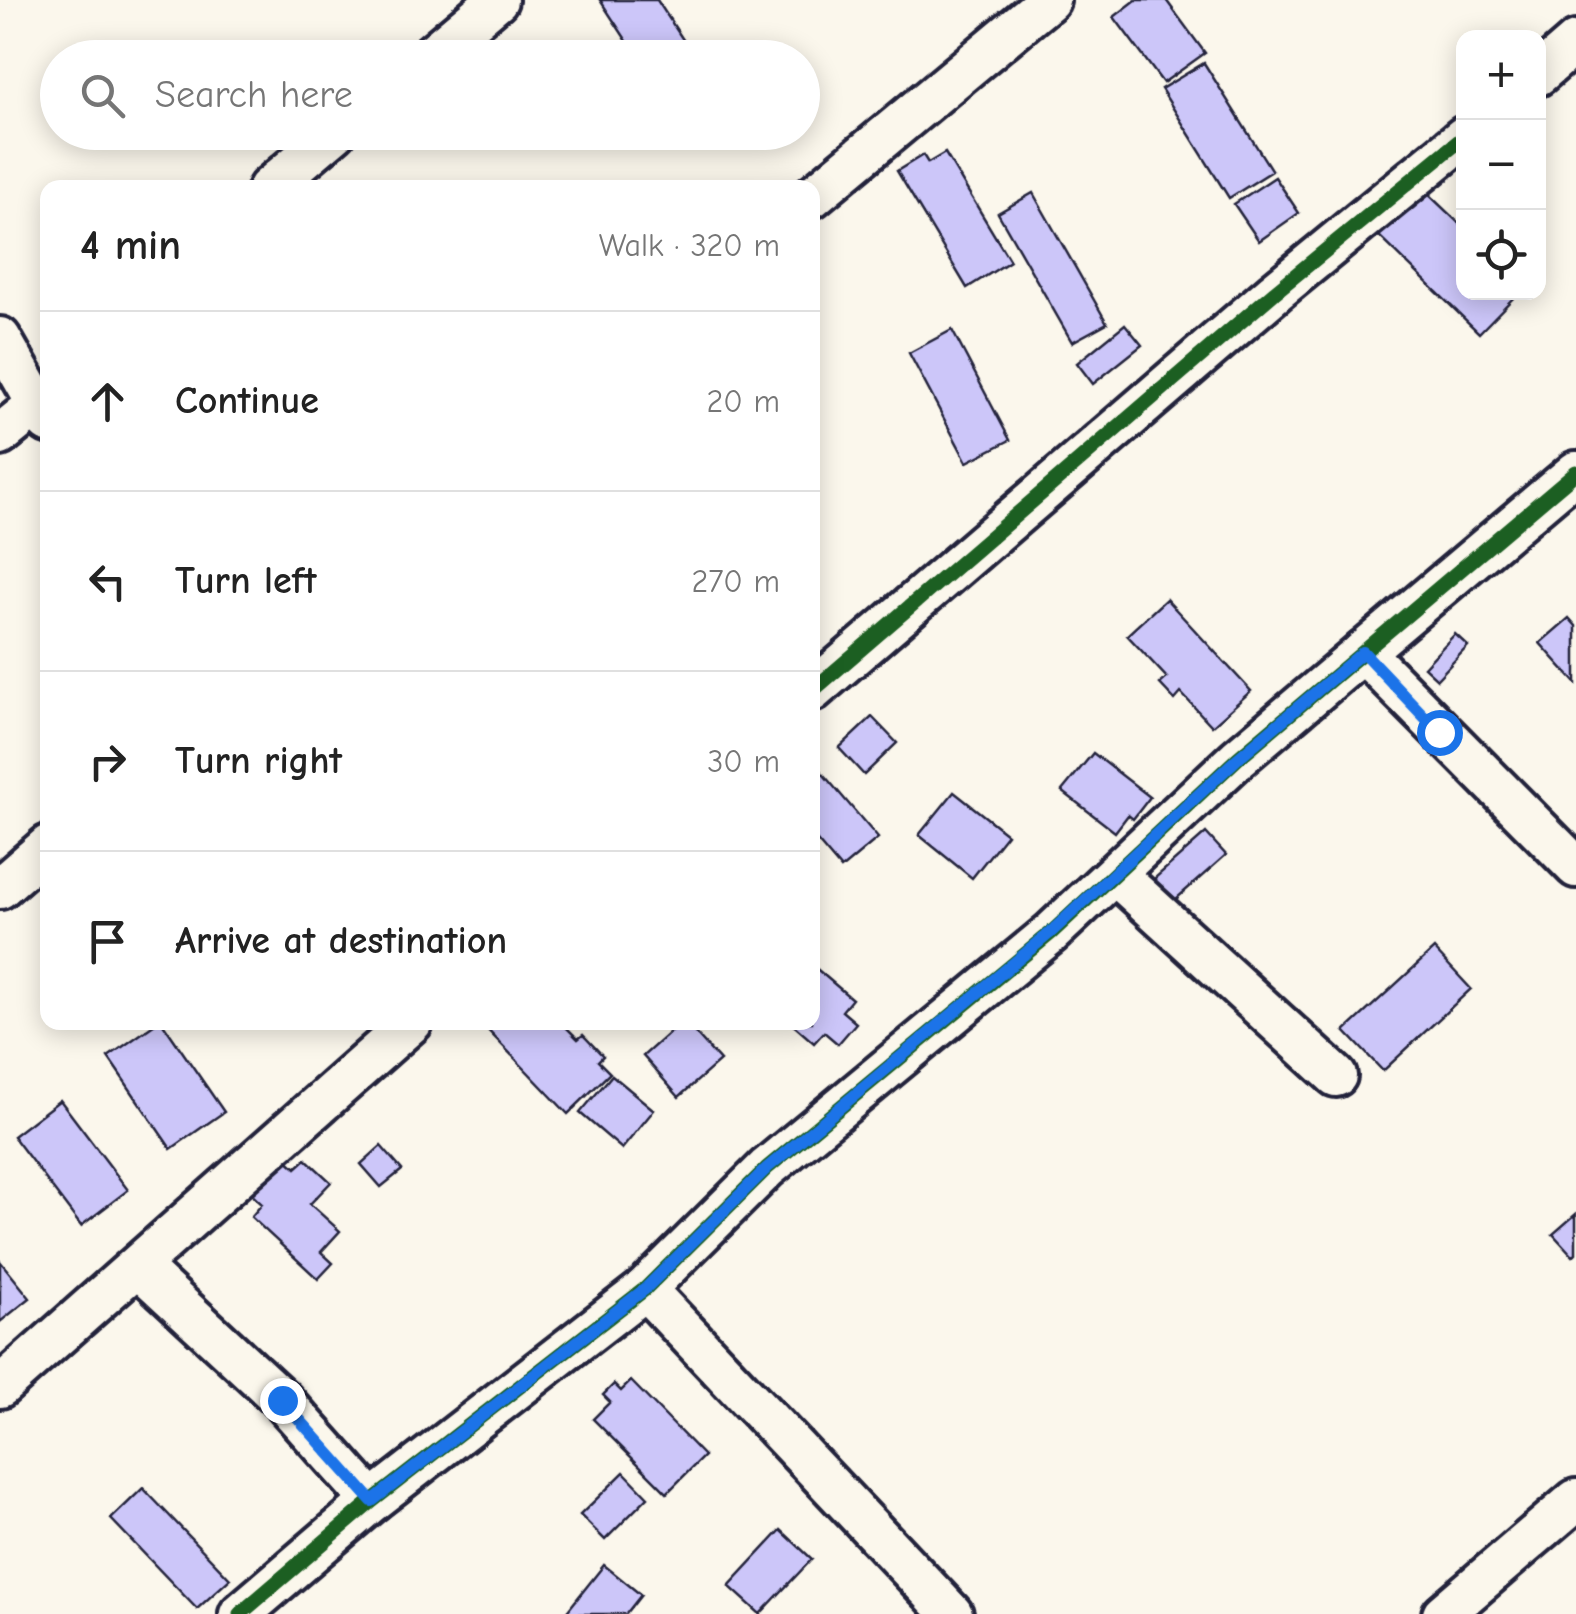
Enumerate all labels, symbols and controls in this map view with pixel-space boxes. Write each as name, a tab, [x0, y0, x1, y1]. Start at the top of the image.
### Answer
map controls	[1456, 30, 1546, 300]
button: +	[1456, 30, 1546, 120]
search box	[40, 40, 820, 150]
icon: search	[75, 68, 130, 123]
text: Search here	[155, 73, 353, 117]
button: −	[1456, 120, 1546, 210]
button: locate	[1456, 210, 1546, 300]
text: 4 min	[80, 221, 181, 270]
text: Walk · 320 m	[599, 227, 780, 264]
icon: ahead	[80, 374, 135, 429]
text: Continue	[175, 379, 319, 423]
text: 20 m	[707, 383, 780, 420]
icon: left	[80, 554, 135, 609]
text: Turn left	[175, 559, 316, 603]
text: 270 m	[692, 563, 780, 600]
route start	[1417, 710, 1463, 756]
icon: right	[80, 734, 135, 789]
text: Turn right	[175, 739, 342, 783]
text: 30 m	[707, 743, 780, 780]
icon: arrive	[80, 914, 135, 969]
text: Arrive at destination	[175, 919, 507, 963]
route end	[260, 1378, 306, 1424]

